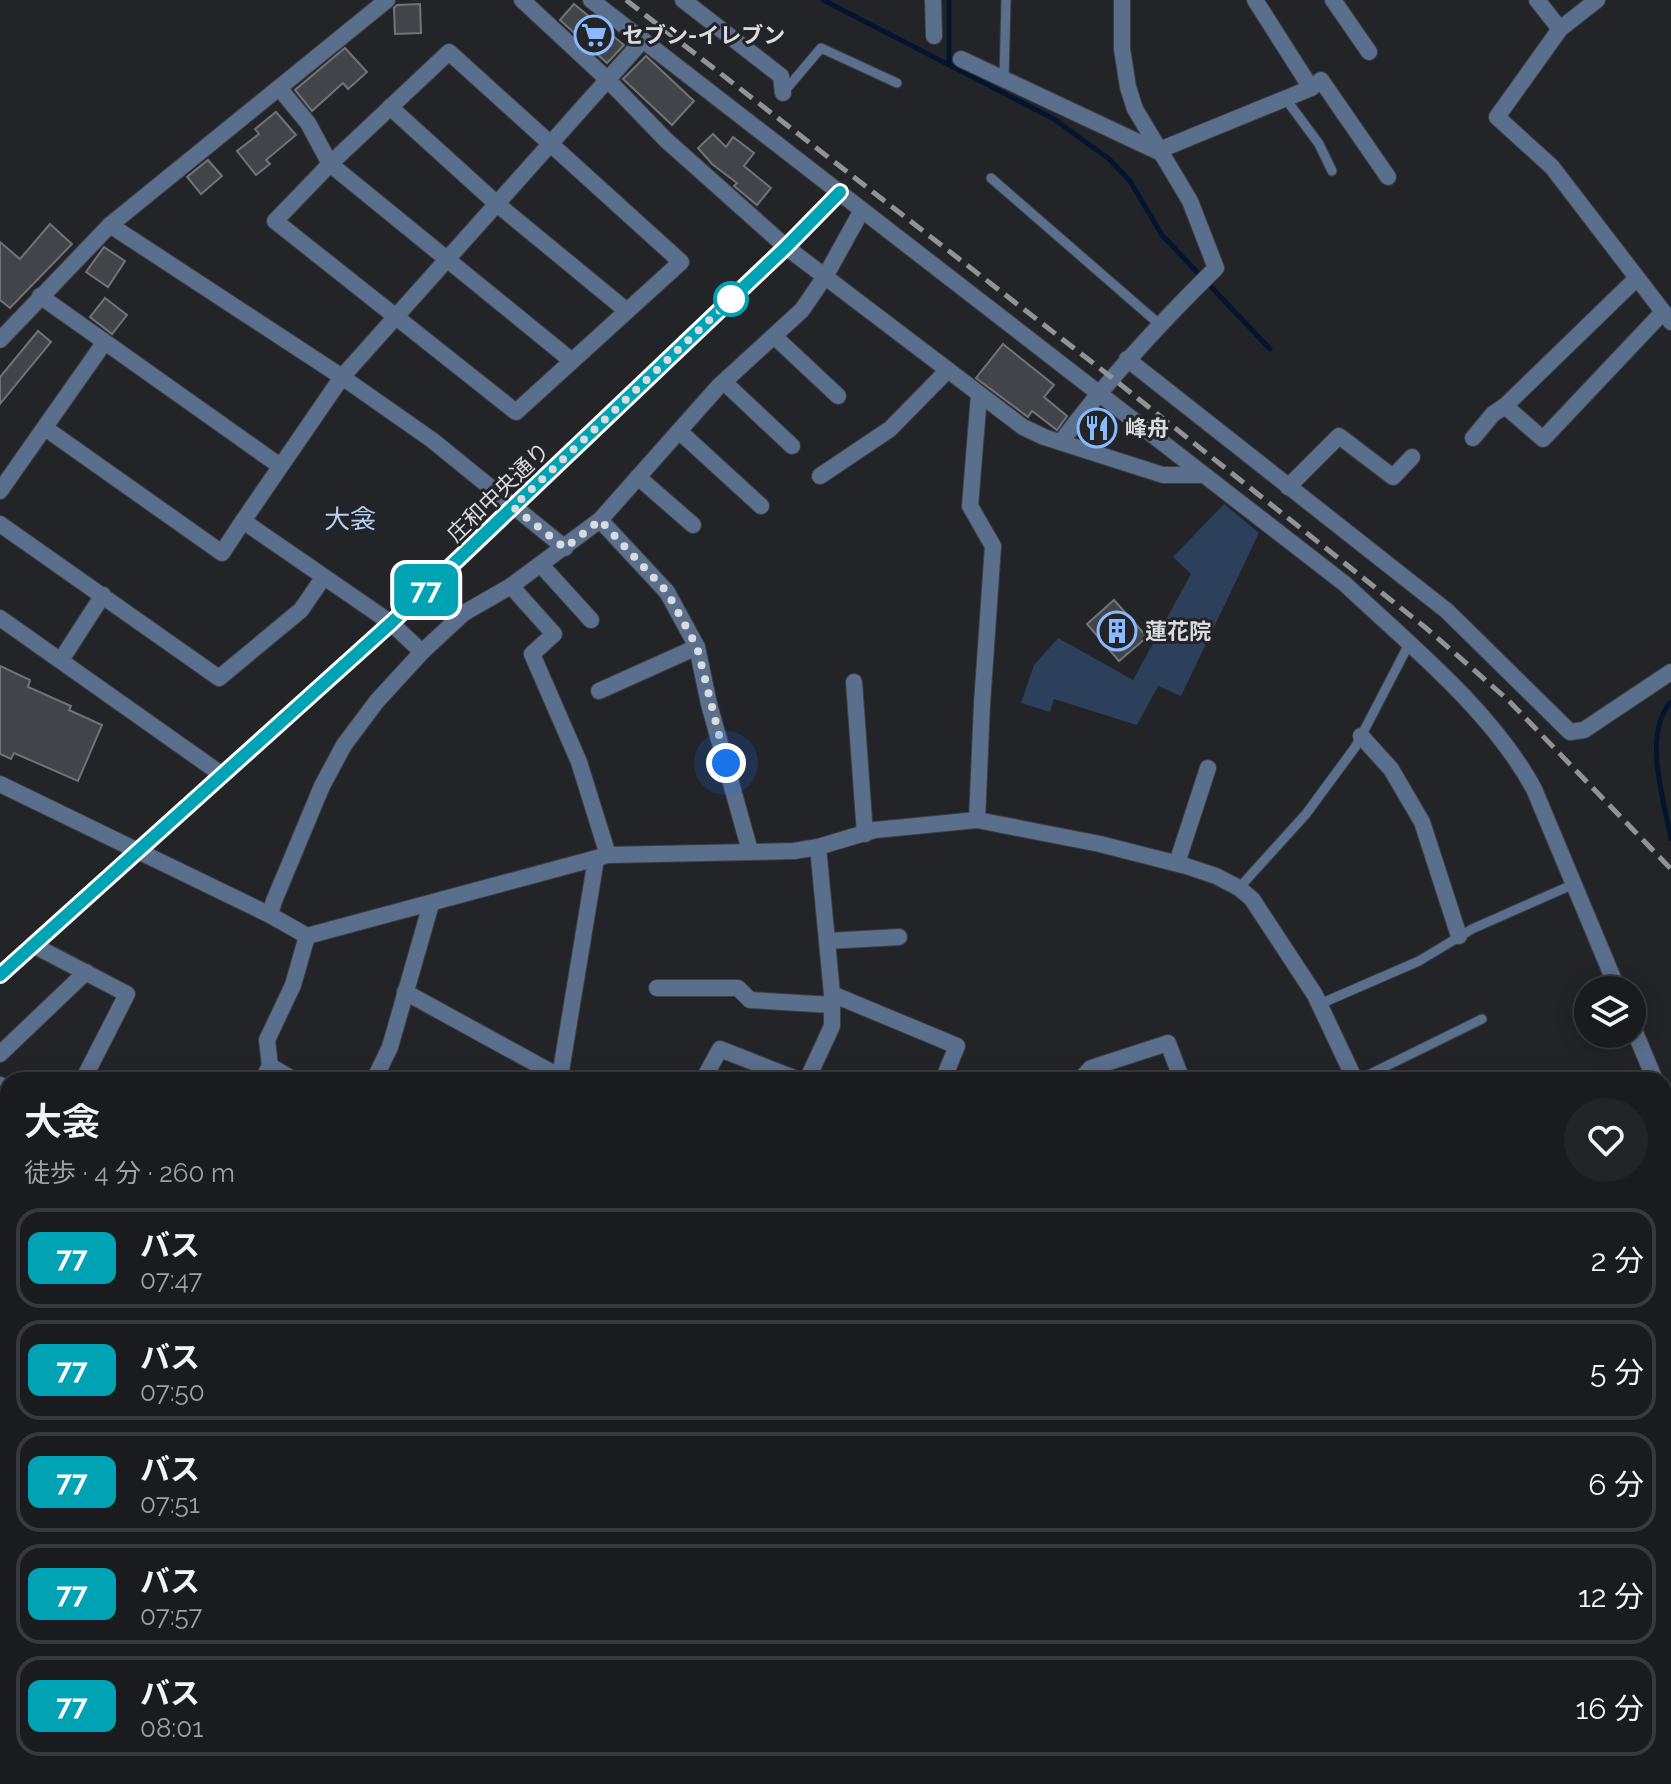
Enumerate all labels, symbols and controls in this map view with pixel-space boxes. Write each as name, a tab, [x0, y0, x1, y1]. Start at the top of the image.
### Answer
supermarket icon: セブン-イレブン	[573, 14, 615, 56]
place label: セブン-イレブン	[622, 22, 785, 48]
unlabelled marker	[714, 282, 748, 316]
restaurant icon: 峰舟	[1076, 407, 1118, 449]
place label: 峰舟	[1125, 415, 1169, 441]
street label: 庄和中央通り	[441, 437, 555, 547]
district label: 大衾	[324, 504, 376, 534]
line badge: 77	[390, 564, 462, 616]
text: 77	[410, 573, 442, 606]
building icon: 蓮花院	[1096, 610, 1138, 652]
place label: 蓮花院	[1145, 618, 1211, 644]
your location	[706, 743, 746, 783]
map controls	[1574, 976, 1646, 1048]
button: layers	[1574, 976, 1646, 1048]
button: heart	[1564, 1098, 1648, 1182]
text: 大衾	[24, 1099, 100, 1144]
text: 徒歩 · 4 分 · 260 m	[24, 1158, 235, 1188]
text: バス	[140, 1228, 200, 1263]
text: 77	[56, 1241, 88, 1274]
text: 2 分	[1591, 1243, 1644, 1278]
text: 07:47	[140, 1265, 203, 1295]
text: バス	[140, 1340, 200, 1375]
text: 77	[56, 1353, 88, 1386]
text: 5 分	[1590, 1355, 1644, 1390]
text: 07:50	[140, 1377, 205, 1407]
text: バス	[140, 1452, 200, 1487]
text: 77	[56, 1465, 88, 1498]
text: 6 分	[1588, 1467, 1644, 1502]
text: 07:51	[140, 1489, 200, 1519]
text: バス	[140, 1564, 200, 1599]
text: 77	[56, 1577, 88, 1610]
text: 12 分	[1578, 1579, 1644, 1614]
text: 07:57	[140, 1601, 203, 1631]
text: バス	[140, 1676, 200, 1711]
text: 77	[56, 1689, 88, 1722]
text: 16 分	[1575, 1691, 1644, 1726]
text: 08:01	[140, 1713, 203, 1743]

